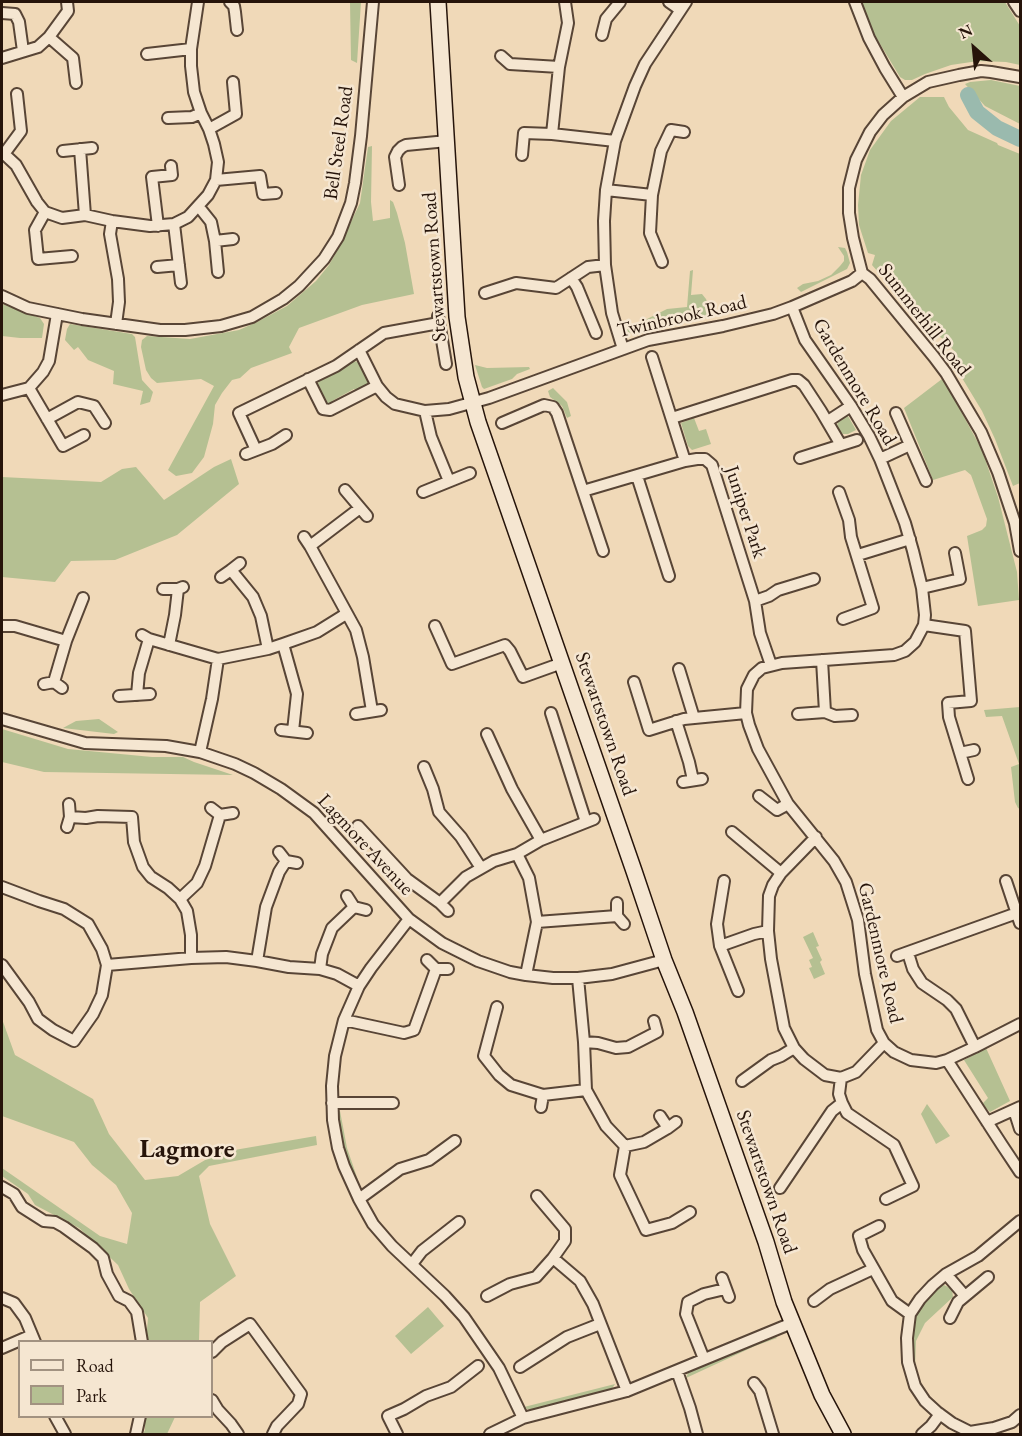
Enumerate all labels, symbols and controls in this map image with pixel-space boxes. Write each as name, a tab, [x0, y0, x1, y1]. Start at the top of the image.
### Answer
north arrow	[944, 18, 1004, 78]
text: N	[955, 19, 976, 44]
street label: Bell Steel Road	[319, 84, 359, 202]
street label: Stewartstown Road	[418, 191, 452, 343]
street label: Summerhill Road	[873, 259, 975, 381]
street label: Twinbrook Road	[615, 290, 749, 344]
street label: Gardenmore Road	[807, 314, 901, 450]
street label: Juniper Park	[719, 463, 771, 561]
street label: Stewartstown Road	[569, 649, 641, 799]
street label: Lagmore Avenue	[312, 789, 418, 901]
street label: Gardenmore Road	[852, 880, 908, 1026]
street label: Stewartstown Road	[730, 1107, 802, 1257]
district label: Lagmore	[140, 1134, 234, 1166]
legend	[18, 1340, 213, 1418]
text: Road	[76, 1354, 114, 1377]
text: Park	[76, 1384, 107, 1407]

